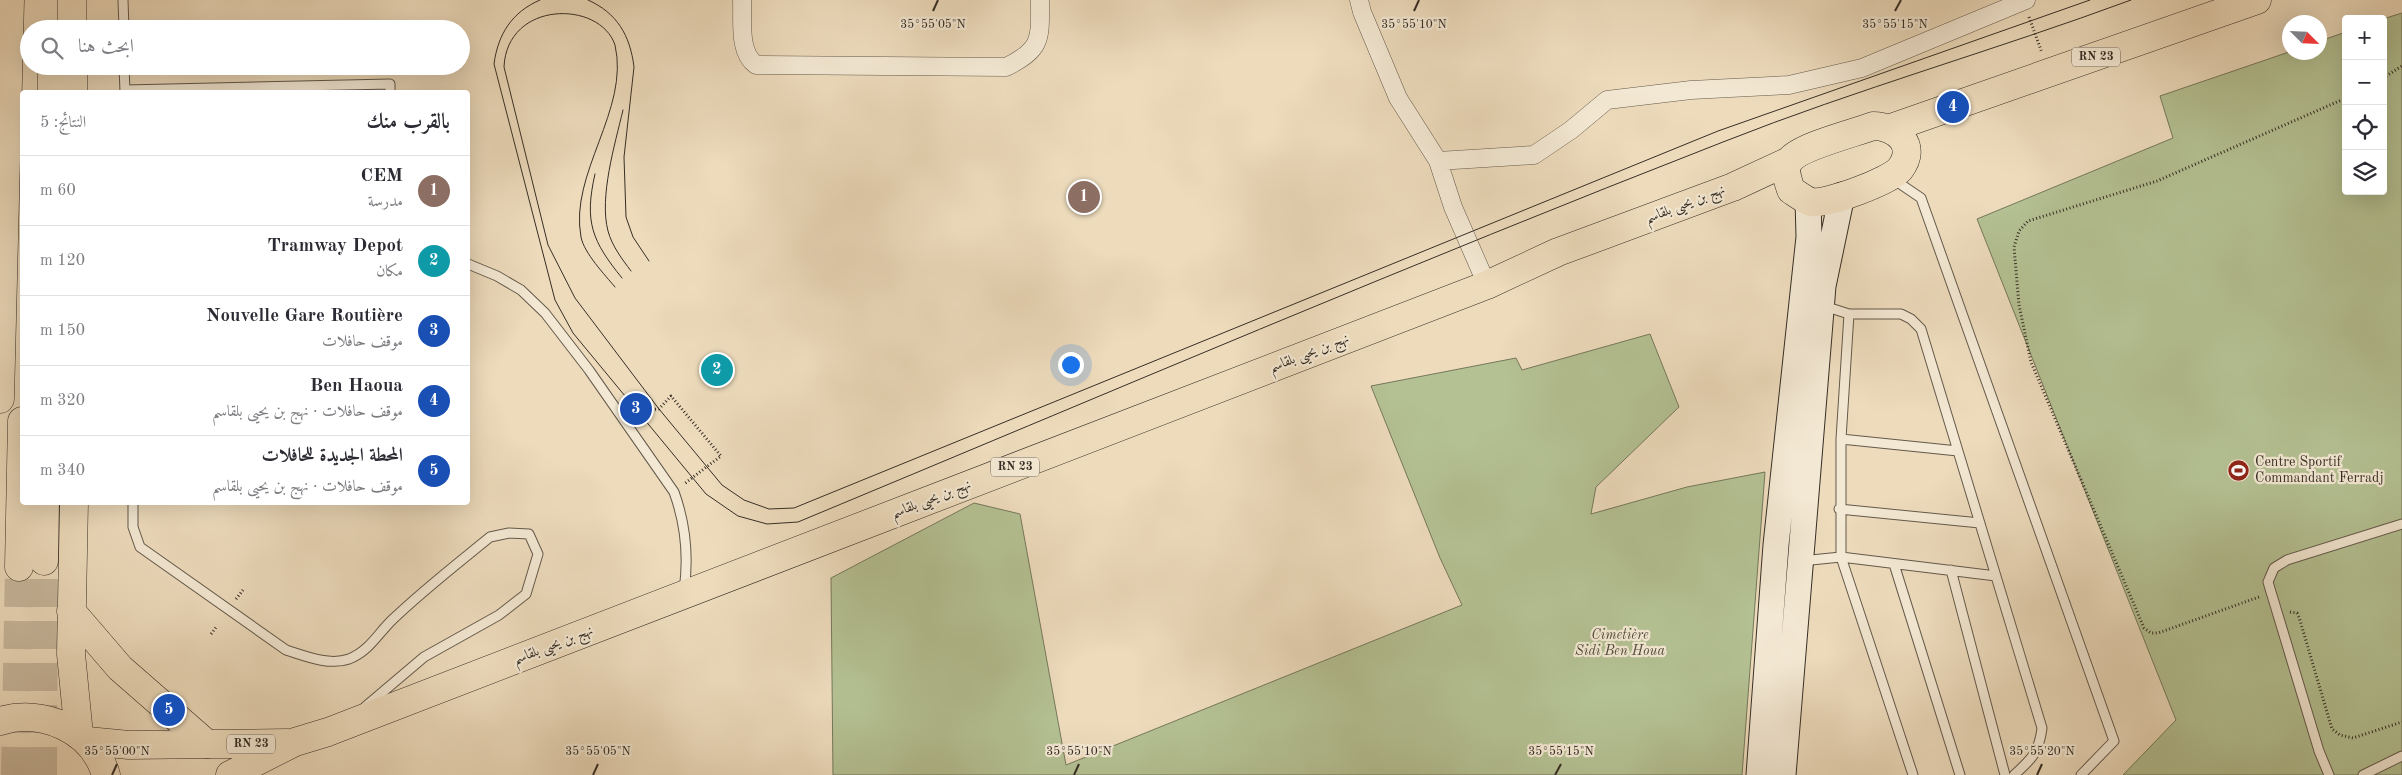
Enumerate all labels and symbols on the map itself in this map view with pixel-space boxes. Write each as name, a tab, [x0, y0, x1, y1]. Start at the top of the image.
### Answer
north arrow	[2282, 15, 2327, 60]
text: 35°55'05"N	[900, 18, 966, 31]
text: 35°55'10"N	[1381, 18, 1447, 31]
text: 35°55'15"N	[1862, 18, 1928, 31]
road number: RN 23	[2072, 48, 2120, 66]
pin: 4	[1937, 88, 1969, 126]
pin: 1	[1068, 178, 1100, 216]
street label: نهج بن يحيى بلقاسم	[1643, 182, 1729, 231]
street label: نهج بن يحيى بلقاسم	[1267, 331, 1353, 380]
pin: 2	[701, 351, 733, 389]
your location	[1058, 352, 1084, 378]
pin: 3	[620, 390, 652, 428]
place label: Centre Sportif Commandant Ferradj	[2255, 455, 2384, 485]
road number: RN 23	[991, 458, 1039, 477]
sports icon: Centre Sportif Commandant Ferradj	[2227, 458, 2251, 482]
street label: نهج بن يحيى بلقاسم	[889, 477, 975, 526]
street label: نهج بن يحيى بلقاسم	[511, 623, 597, 672]
park label: Cimetière Sidi Ben Houa	[1575, 628, 1665, 658]
pin: 5	[153, 691, 185, 729]
road number: RN 23	[227, 734, 275, 754]
text: 35°55'00"N	[84, 745, 150, 758]
text: 35°55'05"N	[565, 745, 631, 758]
text: 35°55'10"N	[1046, 745, 1112, 758]
text: 35°55'15"N	[1528, 745, 1594, 758]
text: 35°55'20"N	[2009, 745, 2075, 758]

